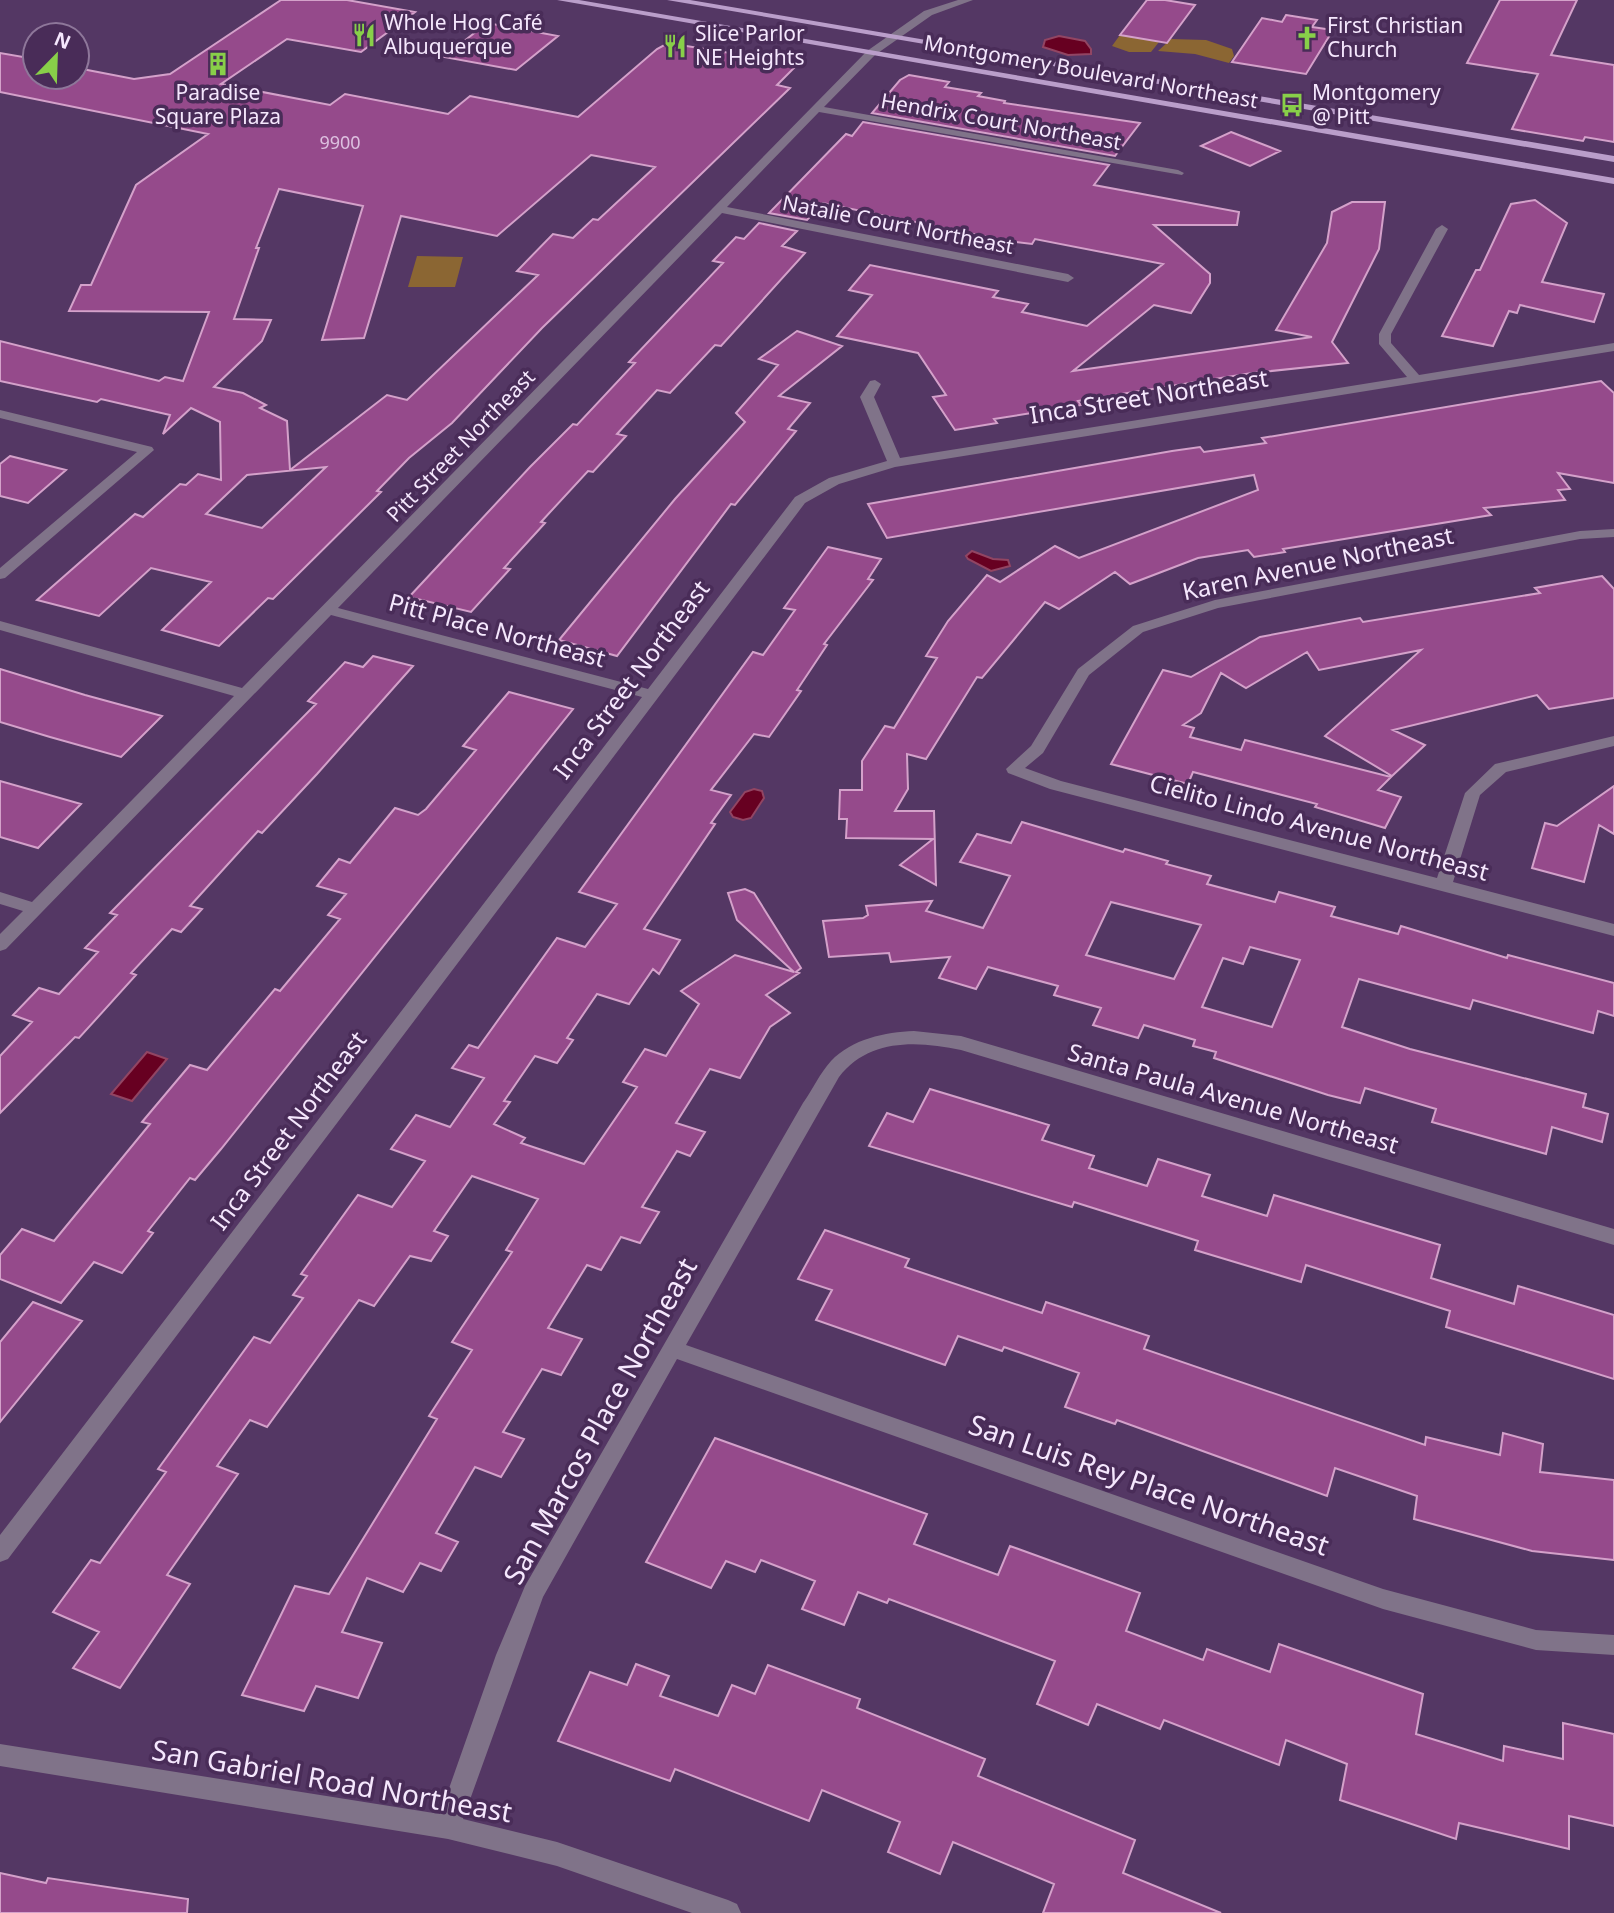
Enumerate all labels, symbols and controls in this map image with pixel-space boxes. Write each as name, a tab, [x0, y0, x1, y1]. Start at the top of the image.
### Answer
place label: Whole Hog Café Albuquerque	[384, 8, 543, 60]
place label: First Christian Church	[1327, 11, 1463, 63]
place label: Slice Parlor NE Heights	[695, 19, 805, 71]
north arrow	[21, 21, 91, 91]
restaurant icon: Whole Hog Café Albuquerque	[350, 21, 378, 49]
church icon: First Christian Church	[1293, 24, 1321, 52]
text: N	[50, 25, 75, 55]
street label: Montgomery Boulevard Northeast	[922, 28, 1261, 114]
restaurant icon: Slice Parlor NE Heights	[661, 32, 689, 60]
building icon: Paradise Square Plaza	[204, 50, 232, 78]
place label: Paradise Square Plaza	[155, 78, 281, 130]
place label: Montgomery @ Pitt	[1312, 78, 1441, 130]
street label: Hendrix Court Northeast	[879, 86, 1124, 156]
bus stop icon: Montgomery @ Pitt	[1278, 91, 1306, 119]
house number: 9900	[319, 130, 361, 154]
street label: Natalie Court Northeast	[780, 188, 1017, 260]
street label: Inca Street Northeast	[1027, 360, 1271, 431]
street label: Pitt Street Northeast	[380, 363, 541, 528]
street label: Karen Avenue Northeast	[1179, 518, 1457, 607]
street label: Inca Street Northeast	[545, 573, 717, 785]
street label: Pitt Place Northeast	[385, 585, 610, 674]
street label: Cielito Lindo Avenue Northeast	[1146, 765, 1493, 888]
street label: Inca Street Northeast	[202, 1024, 374, 1236]
street label: Santa Paula Avenue Northeast	[1064, 1035, 1403, 1161]
street label: San Marcos Place Northeast	[493, 1251, 705, 1590]
street label: San Luis Rey Place Northeast	[964, 1404, 1334, 1564]
street label: San Gabriel Road Northeast	[149, 1730, 515, 1830]

